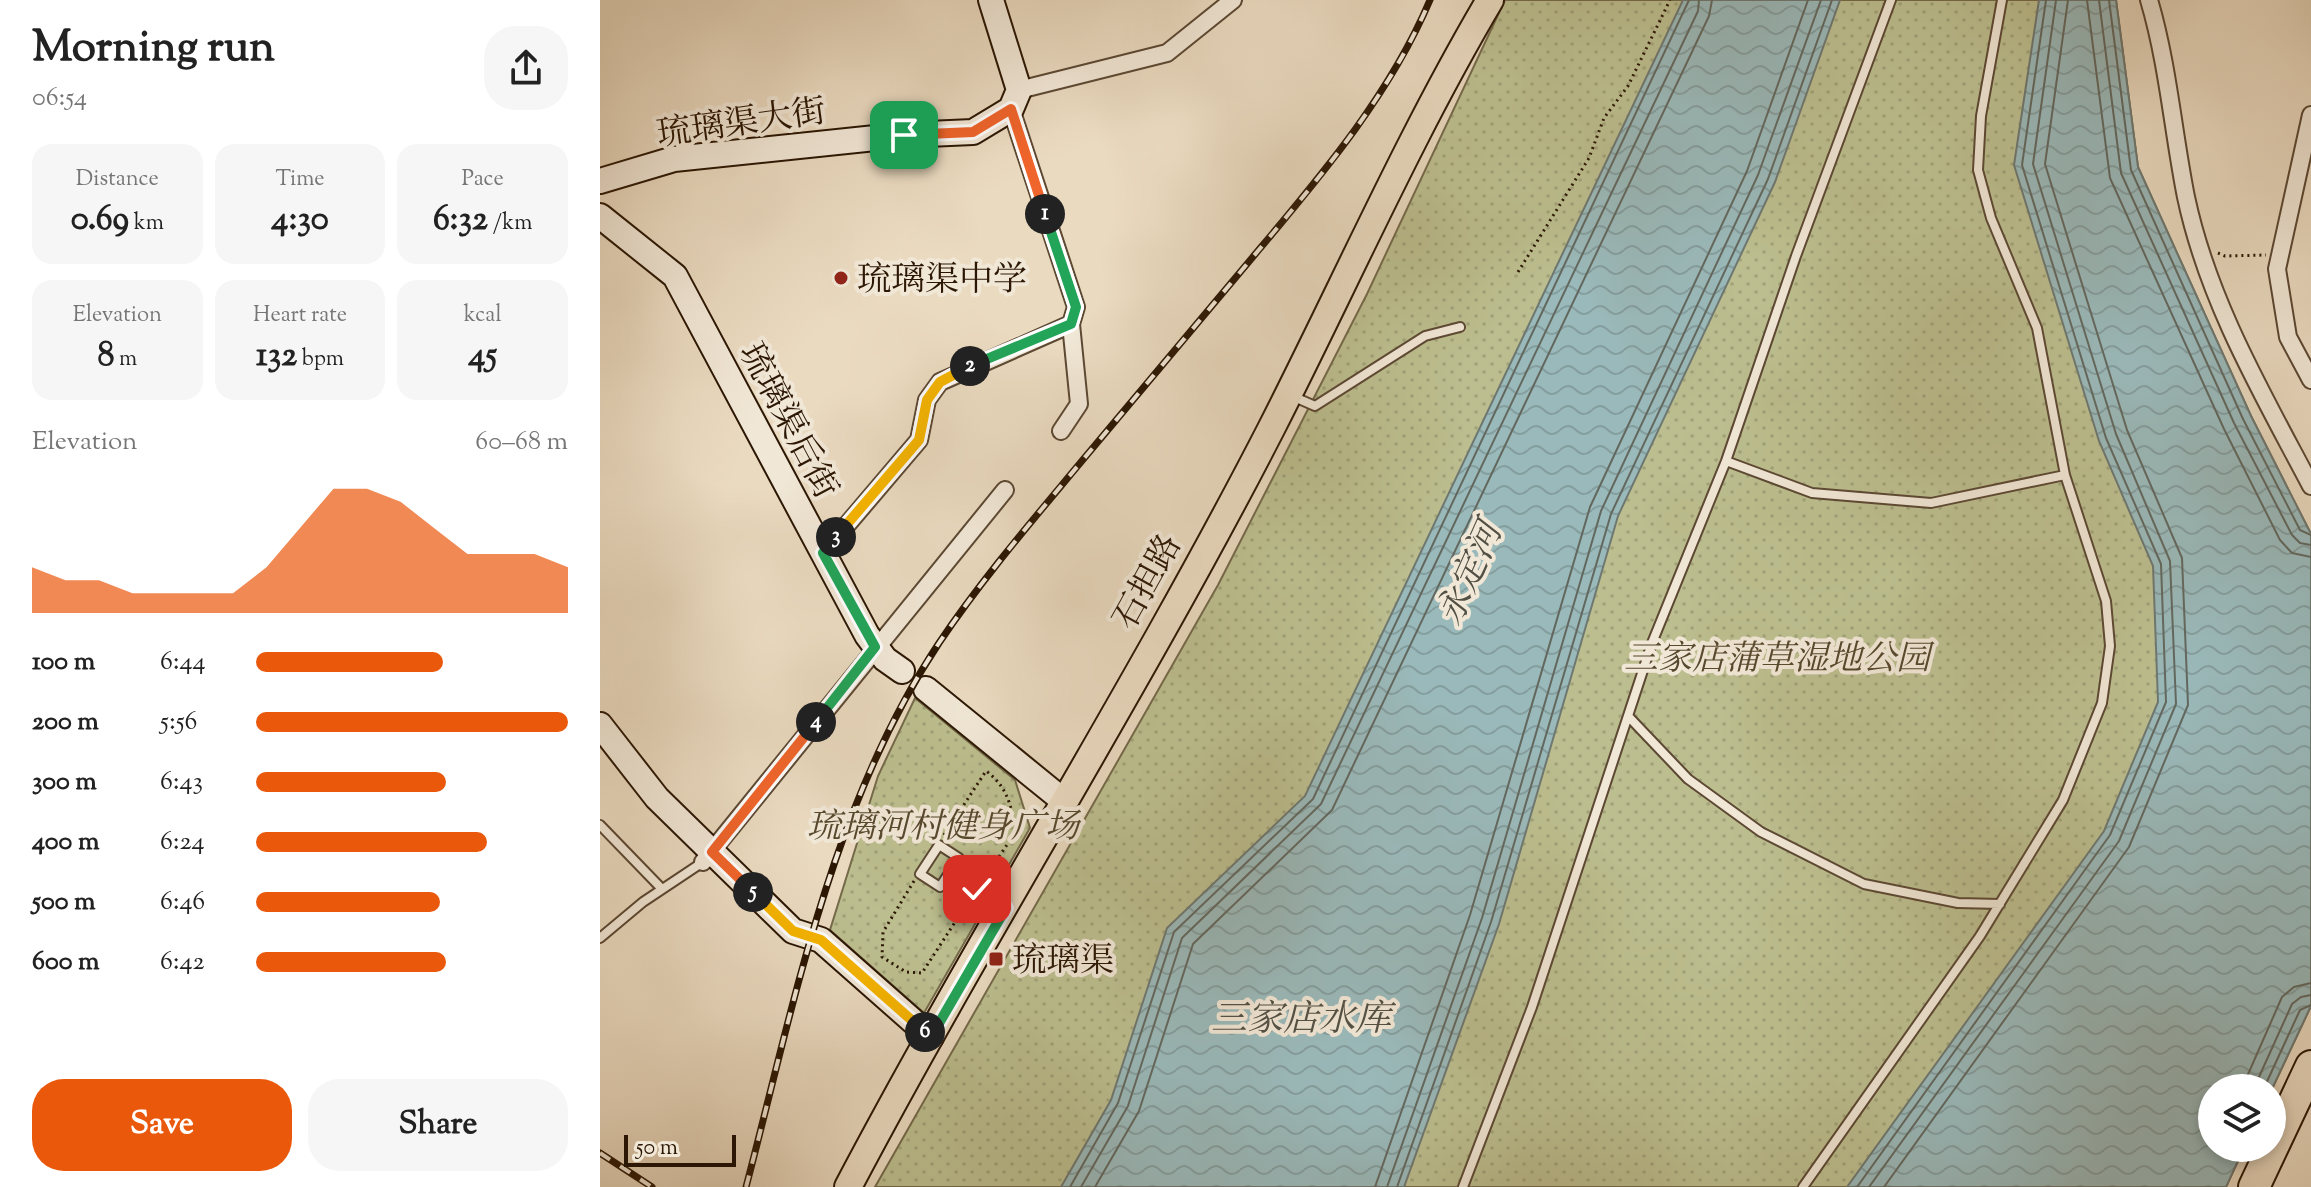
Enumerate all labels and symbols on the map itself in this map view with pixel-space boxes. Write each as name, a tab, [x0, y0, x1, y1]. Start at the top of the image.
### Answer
street label: 琉璃渠大街	[654, 88, 829, 161]
pin	[870, 101, 938, 169]
pin: 1	[1025, 194, 1065, 234]
place label: 琉璃渠中学	[857, 257, 1027, 306]
marker: 琉璃渠中学	[832, 269, 850, 287]
street label: 琉璃渠后街	[725, 335, 848, 508]
pin: 2	[950, 346, 990, 386]
water label: 永定河	[1426, 509, 1520, 635]
pin: 3	[816, 517, 856, 557]
street label: 石担路	[1103, 526, 1195, 639]
park label: 三家店蒲草湿地公园	[1624, 636, 1935, 685]
pin: 4	[796, 702, 836, 742]
park label: 琉璃河村健身广场	[807, 804, 1082, 853]
pin	[943, 855, 1011, 923]
pin: 5	[733, 872, 773, 912]
place label: 琉璃渠	[1012, 938, 1114, 987]
marker: 琉璃渠	[987, 950, 1005, 968]
water label: 三家店水库	[1211, 995, 1397, 1047]
pin: 6	[905, 1012, 945, 1052]
scale bar	[624, 1131, 736, 1167]

